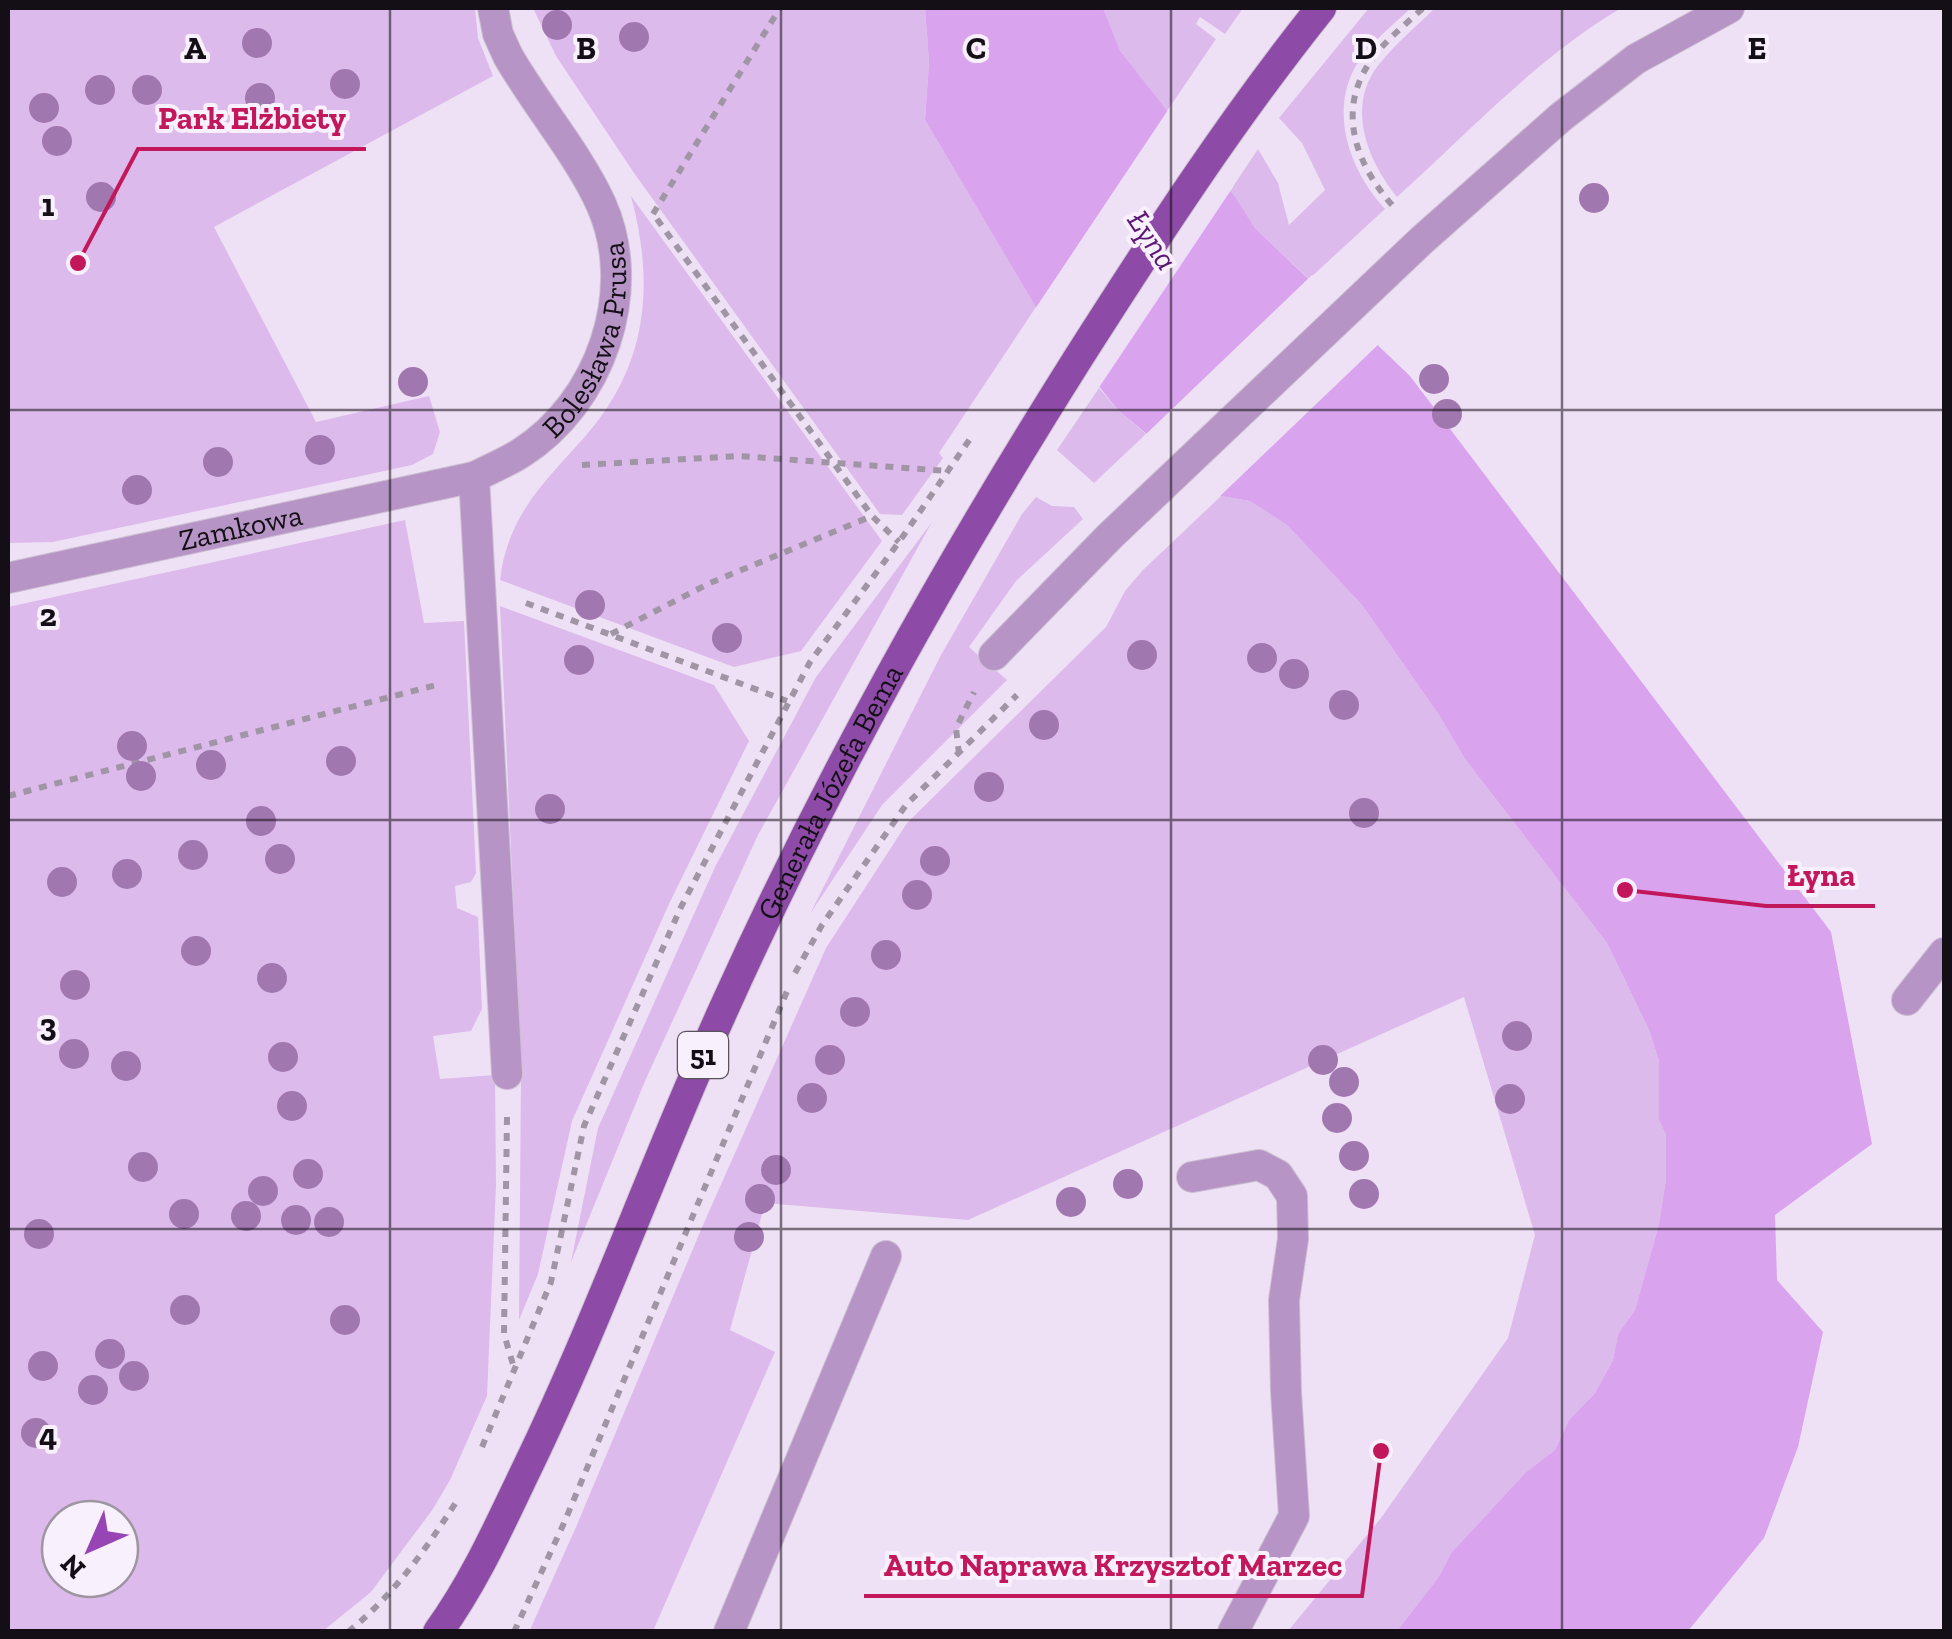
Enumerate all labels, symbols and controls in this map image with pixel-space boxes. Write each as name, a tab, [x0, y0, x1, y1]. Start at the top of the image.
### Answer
text: A	[184, 29, 206, 67]
text: B	[576, 29, 596, 67]
text: C	[966, 29, 986, 67]
text: D	[1355, 29, 1377, 67]
text: E	[1748, 29, 1766, 67]
callout: Park Elżbiety	[138, 87, 366, 149]
text: Park Elżbiety	[158, 99, 346, 137]
text: 1	[42, 186, 55, 224]
water label: Łyna	[1119, 203, 1187, 277]
street label: Bolesława Prusa	[535, 240, 634, 445]
street label: Zamkowa	[176, 497, 306, 558]
text: 2	[39, 596, 57, 634]
street label: Generała Józefa Bema	[750, 658, 911, 925]
callout: Łyna	[1766, 844, 1875, 906]
text: Łyna	[1787, 856, 1855, 894]
text: 3	[39, 1006, 57, 1044]
road number: 51	[678, 1032, 728, 1078]
text: 4	[39, 1416, 57, 1454]
north arrow	[40, 1499, 140, 1599]
callout: Auto Naprawa Krzysztof Marzec	[864, 1534, 1362, 1596]
text: Auto Naprawa Krzysztof Marzec	[884, 1546, 1342, 1584]
text: N	[53, 1547, 92, 1586]

